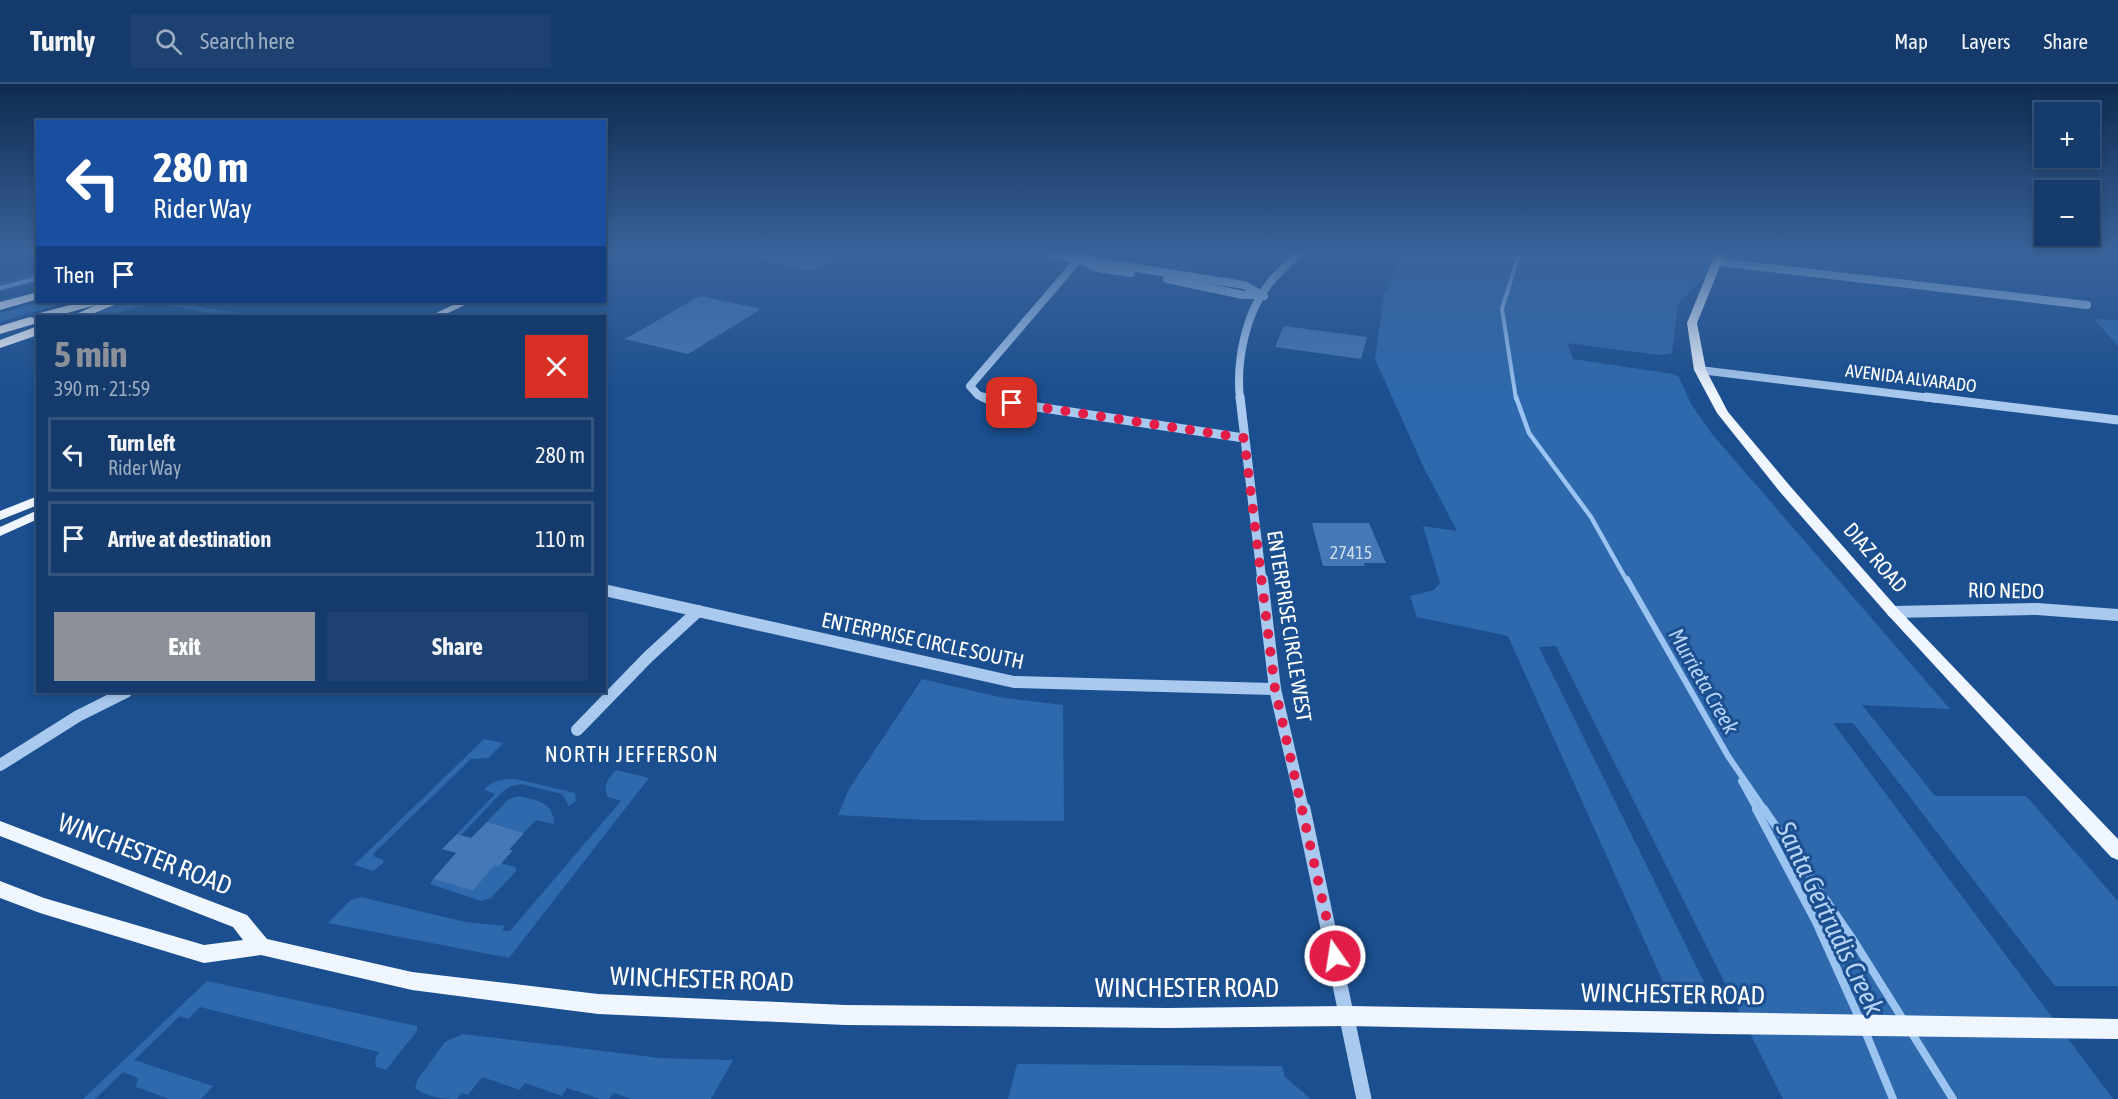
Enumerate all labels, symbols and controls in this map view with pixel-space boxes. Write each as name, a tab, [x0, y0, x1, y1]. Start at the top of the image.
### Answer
search box	[131, 14, 551, 68]
text: Turnly	[30, 25, 95, 57]
icon: search	[152, 25, 185, 58]
text: Search here	[200, 28, 295, 54]
text: Map	[1894, 29, 1928, 53]
text: Layers	[1961, 29, 2011, 53]
text: Share	[2044, 29, 2088, 53]
map controls	[2034, 102, 2100, 246]
button: +	[2034, 102, 2100, 168]
text: 280 m	[153, 143, 248, 191]
icon: left	[54, 144, 132, 222]
button: −	[2034, 180, 2100, 246]
text: Rider Way	[153, 193, 252, 224]
icon: arrive	[107, 258, 140, 291]
text: Then	[54, 262, 95, 288]
text: 5 min	[54, 333, 128, 375]
button: close	[525, 335, 588, 398]
street label: AVENIDA ALVARADO	[1844, 360, 1978, 396]
text: 390 m · 21:59	[54, 377, 150, 400]
pin	[986, 377, 1037, 428]
icon: arrive	[995, 386, 1028, 419]
text: Turn left	[108, 430, 175, 456]
icon: left	[57, 438, 90, 471]
text: 280 m	[535, 442, 585, 468]
text: Rider Way	[108, 456, 181, 479]
street label: DIAZ ROAD	[1839, 517, 1913, 597]
icon: arrive	[57, 522, 90, 555]
text: Arrive at destination	[108, 526, 271, 552]
text: 110 m	[535, 526, 585, 552]
street label: ENTERPRISE CIRCLE WEST	[1263, 529, 1317, 723]
house number: 27415	[1330, 542, 1372, 563]
street label: RIO NEDO	[1968, 577, 2044, 603]
street label: ENTERPRISE CIRCLE SOUTH	[820, 607, 1026, 673]
button: Exit	[54, 612, 315, 681]
button: Share	[327, 612, 588, 681]
water label: Murrieta Creek	[1663, 624, 1745, 739]
district label: NORTH JEFFERSON	[545, 741, 719, 767]
street label: WINCHESTER ROAD	[54, 807, 236, 901]
water label: Santa Gertrudis Creek	[1769, 815, 1891, 1021]
position arrow	[1303, 924, 1367, 988]
street label: WINCHESTER ROAD	[610, 961, 794, 997]
street label: WINCHESTER ROAD	[1095, 973, 1279, 1003]
street label: WINCHESTER ROAD	[1581, 977, 1765, 1011]

